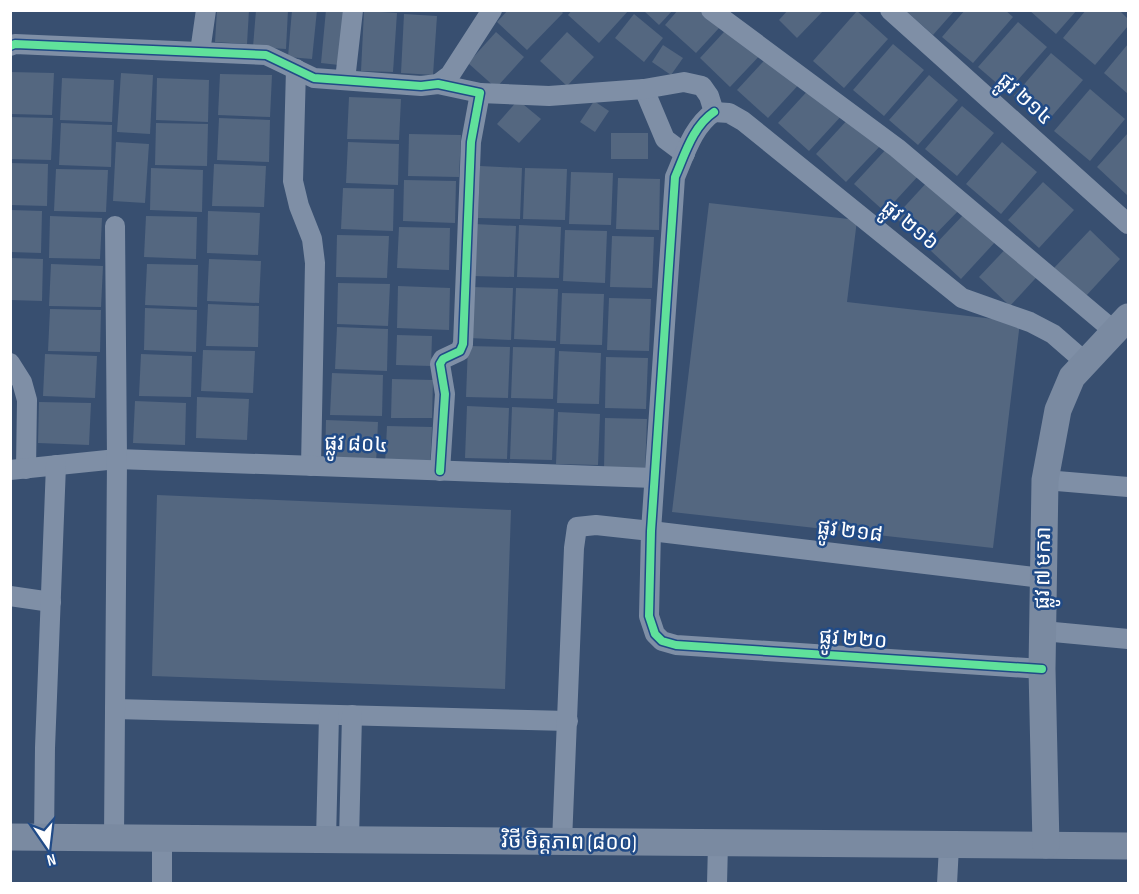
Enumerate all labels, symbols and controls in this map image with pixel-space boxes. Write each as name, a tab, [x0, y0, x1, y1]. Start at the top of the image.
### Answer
street label: ផ្លូវ ២១៤	[988, 68, 1058, 135]
street label: ផ្លូវ ២១៦	[873, 195, 944, 260]
street label: ផ្លូវ ៨០៤	[324, 430, 388, 464]
street label: ផ្លូវ ២១៨	[815, 515, 884, 554]
street label: ផ្លូវ ៧ មករា	[1030, 526, 1062, 610]
street label: ផ្លូវ ២២០	[818, 624, 888, 660]
north arrow	[18, 816, 78, 876]
street label: វិថី មិត្តភាព (៨០០)	[500, 827, 637, 856]
text: N	[45, 849, 58, 869]

